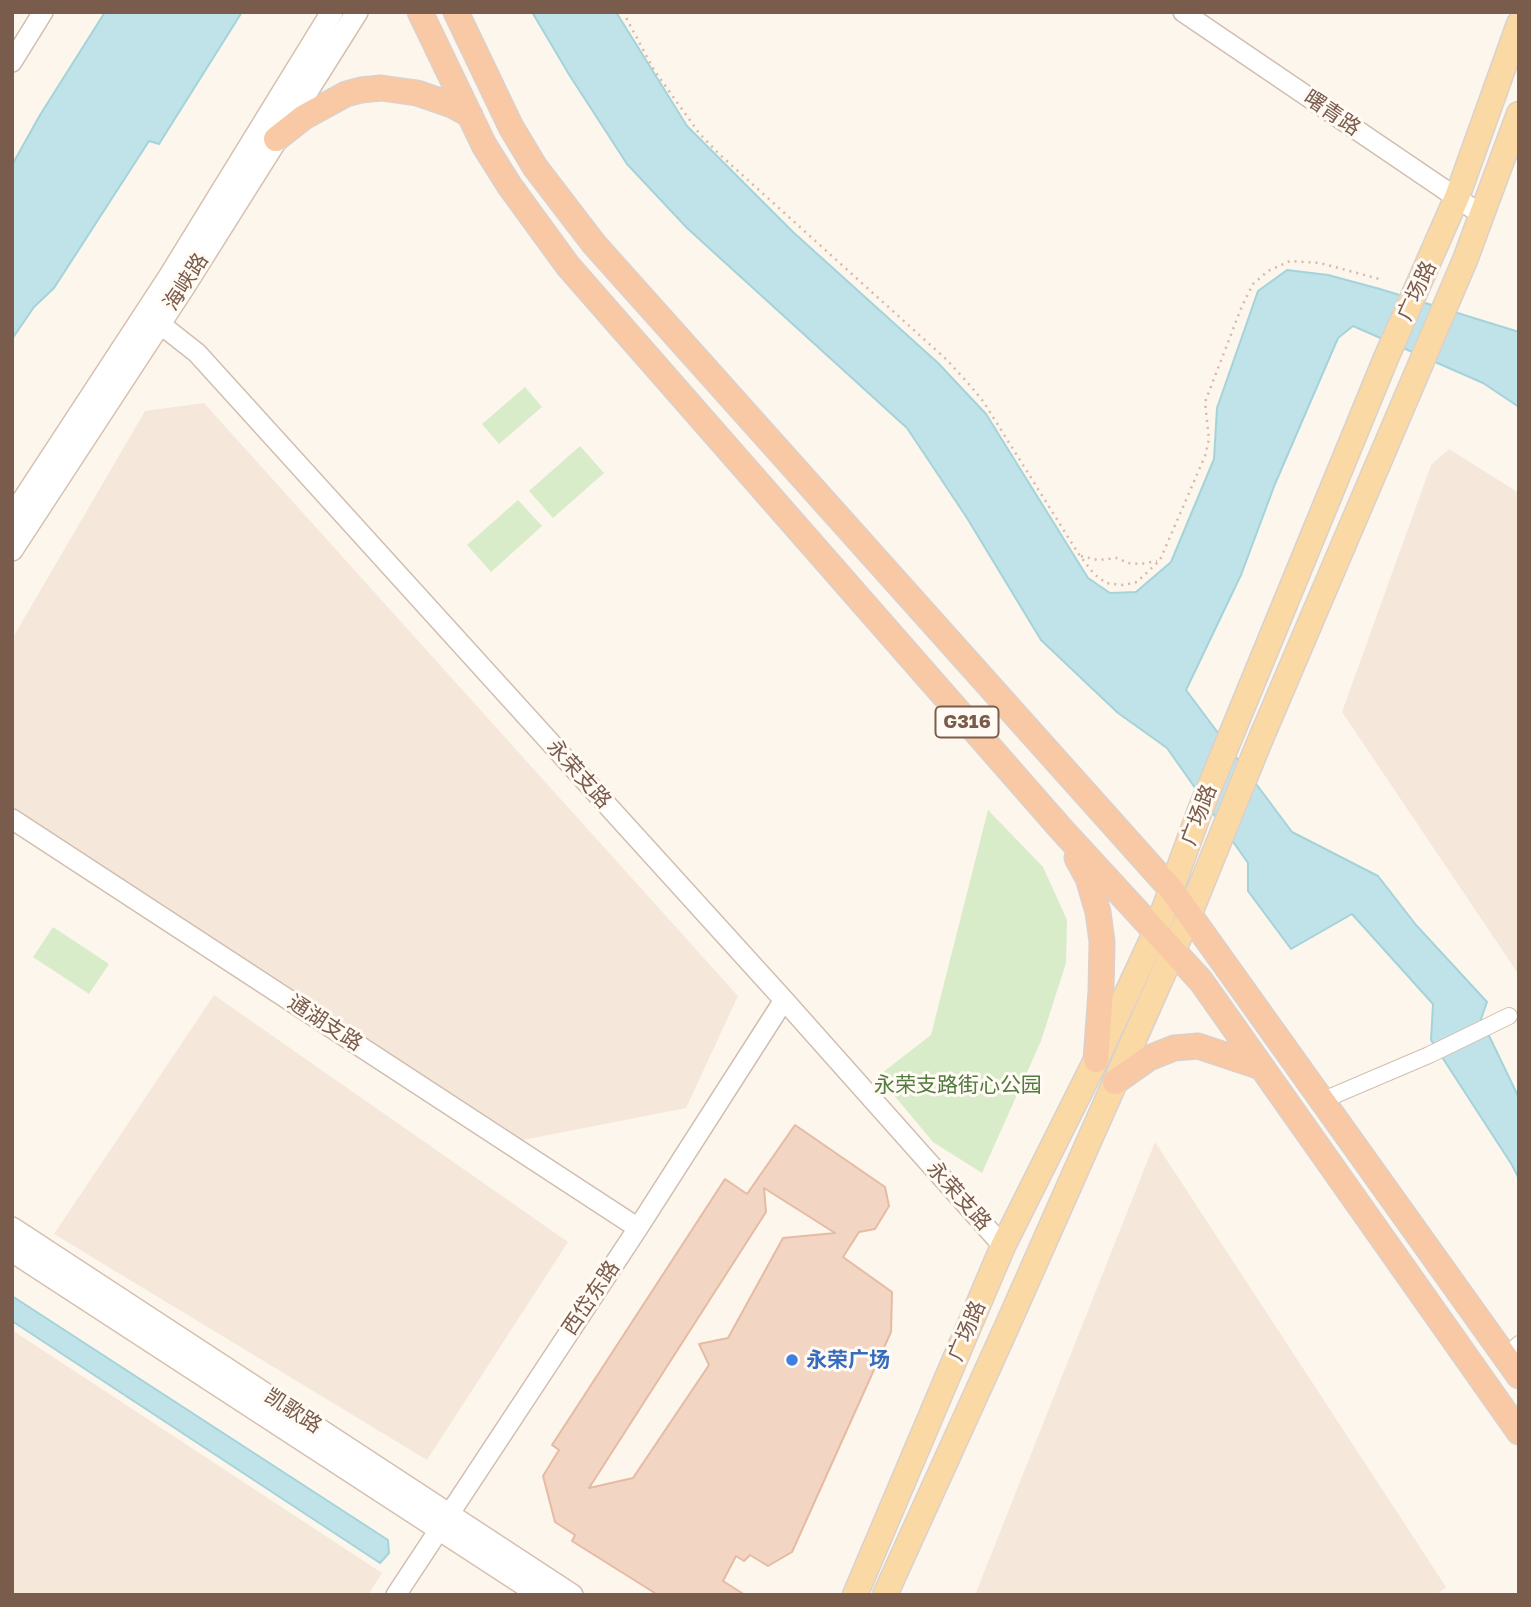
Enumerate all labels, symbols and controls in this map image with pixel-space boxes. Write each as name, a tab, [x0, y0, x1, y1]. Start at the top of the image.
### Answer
street label: 曙青路	[1299, 85, 1365, 141]
street label: 海峡路	[158, 249, 214, 315]
street label: 广场路	[1392, 257, 1442, 325]
road number: G316	[936, 706, 998, 737]
street label: 永荣支路	[542, 734, 616, 814]
street label: 广场路	[1176, 781, 1222, 849]
street label: 通湖支路	[283, 990, 367, 1056]
park label: 永荣支路街心公园	[874, 1072, 1042, 1098]
street label: 永荣支路	[922, 1156, 996, 1236]
street label: 西岱东路	[557, 1256, 625, 1340]
street label: 广场路	[943, 1297, 991, 1365]
place label: 永荣广场	[806, 1347, 890, 1373]
marker: 永荣广场	[784, 1352, 800, 1368]
street label: 凯歌路	[260, 1383, 326, 1439]

